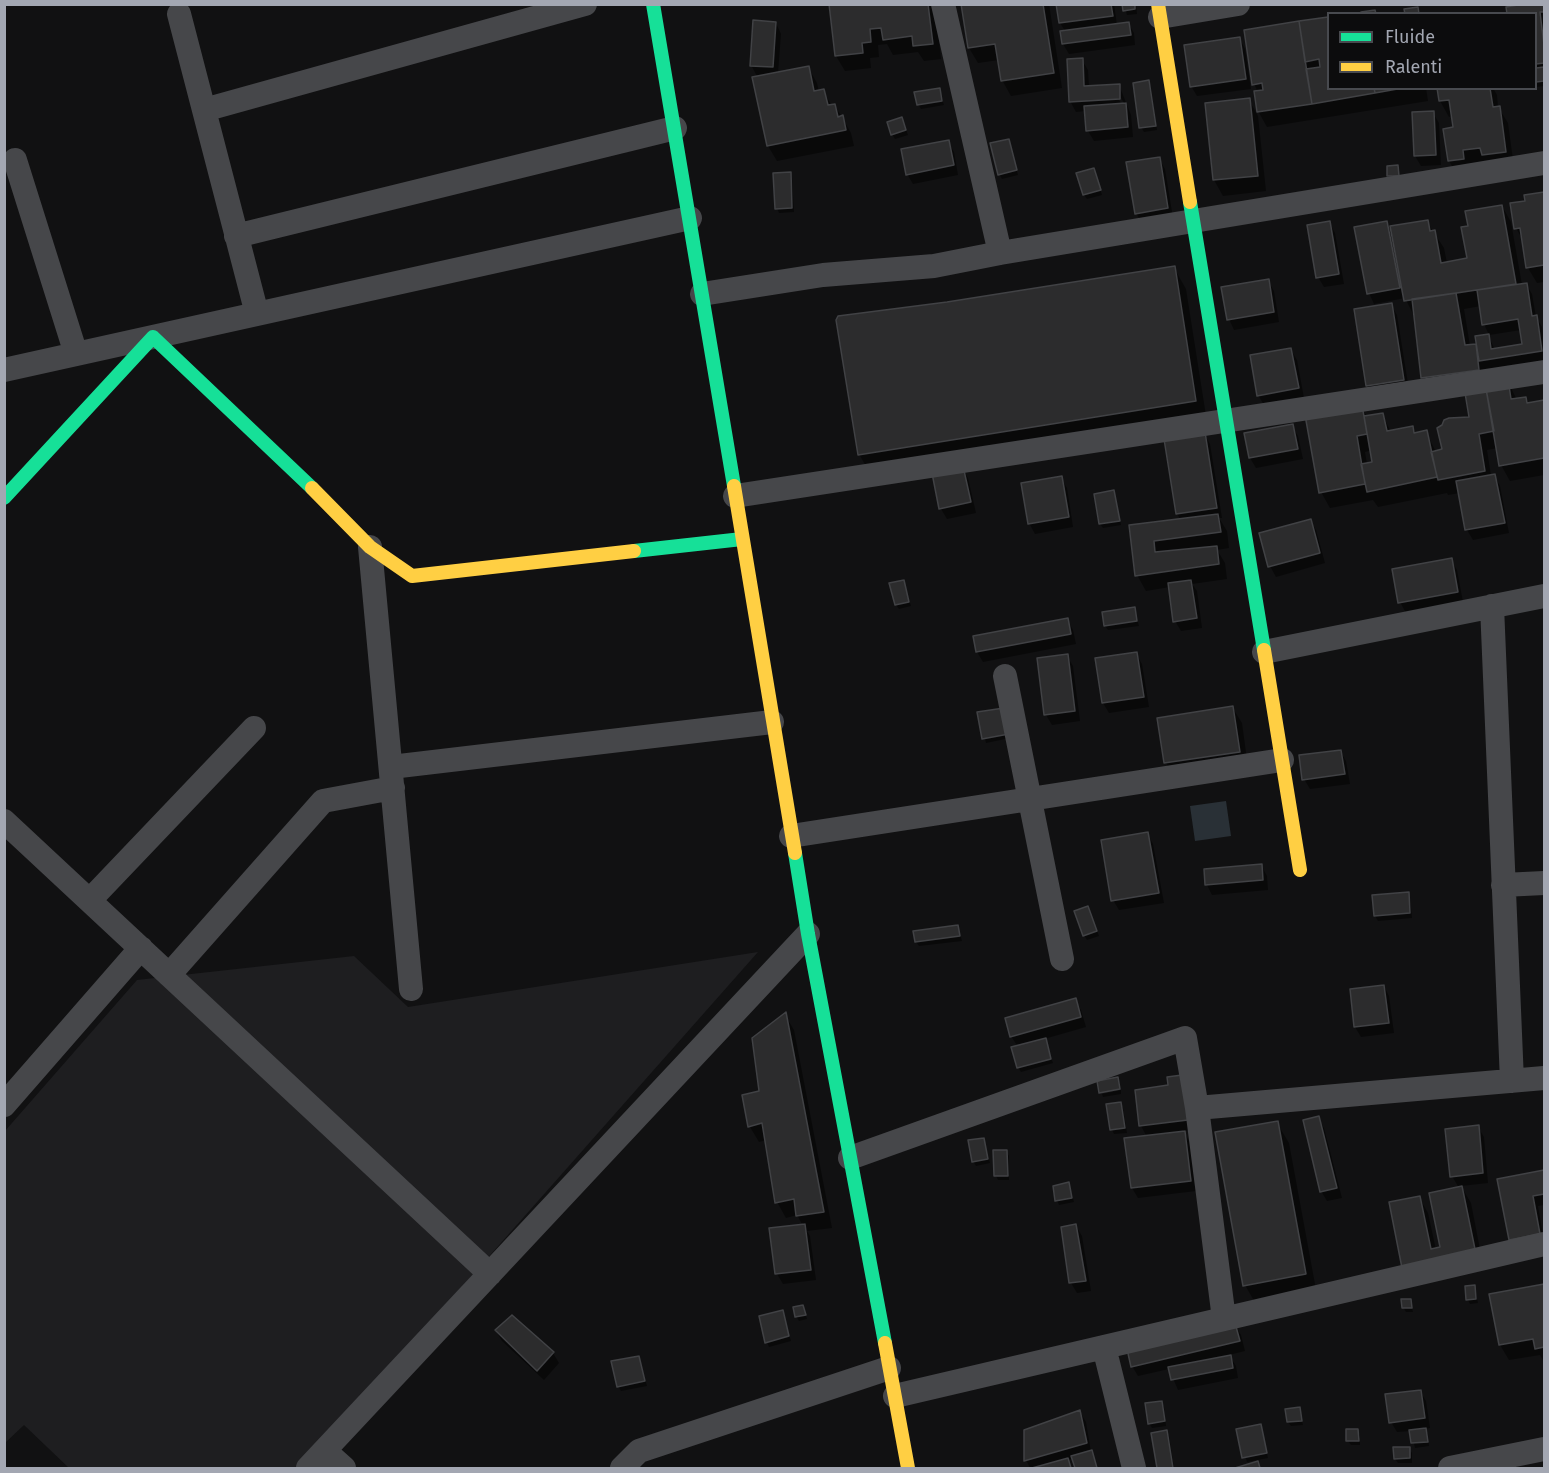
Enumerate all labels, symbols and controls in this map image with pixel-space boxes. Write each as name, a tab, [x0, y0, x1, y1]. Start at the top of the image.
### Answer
legend	[1327, 12, 1537, 90]
text: Fluide	[1385, 26, 1435, 48]
text: Ralenti	[1385, 56, 1442, 78]

